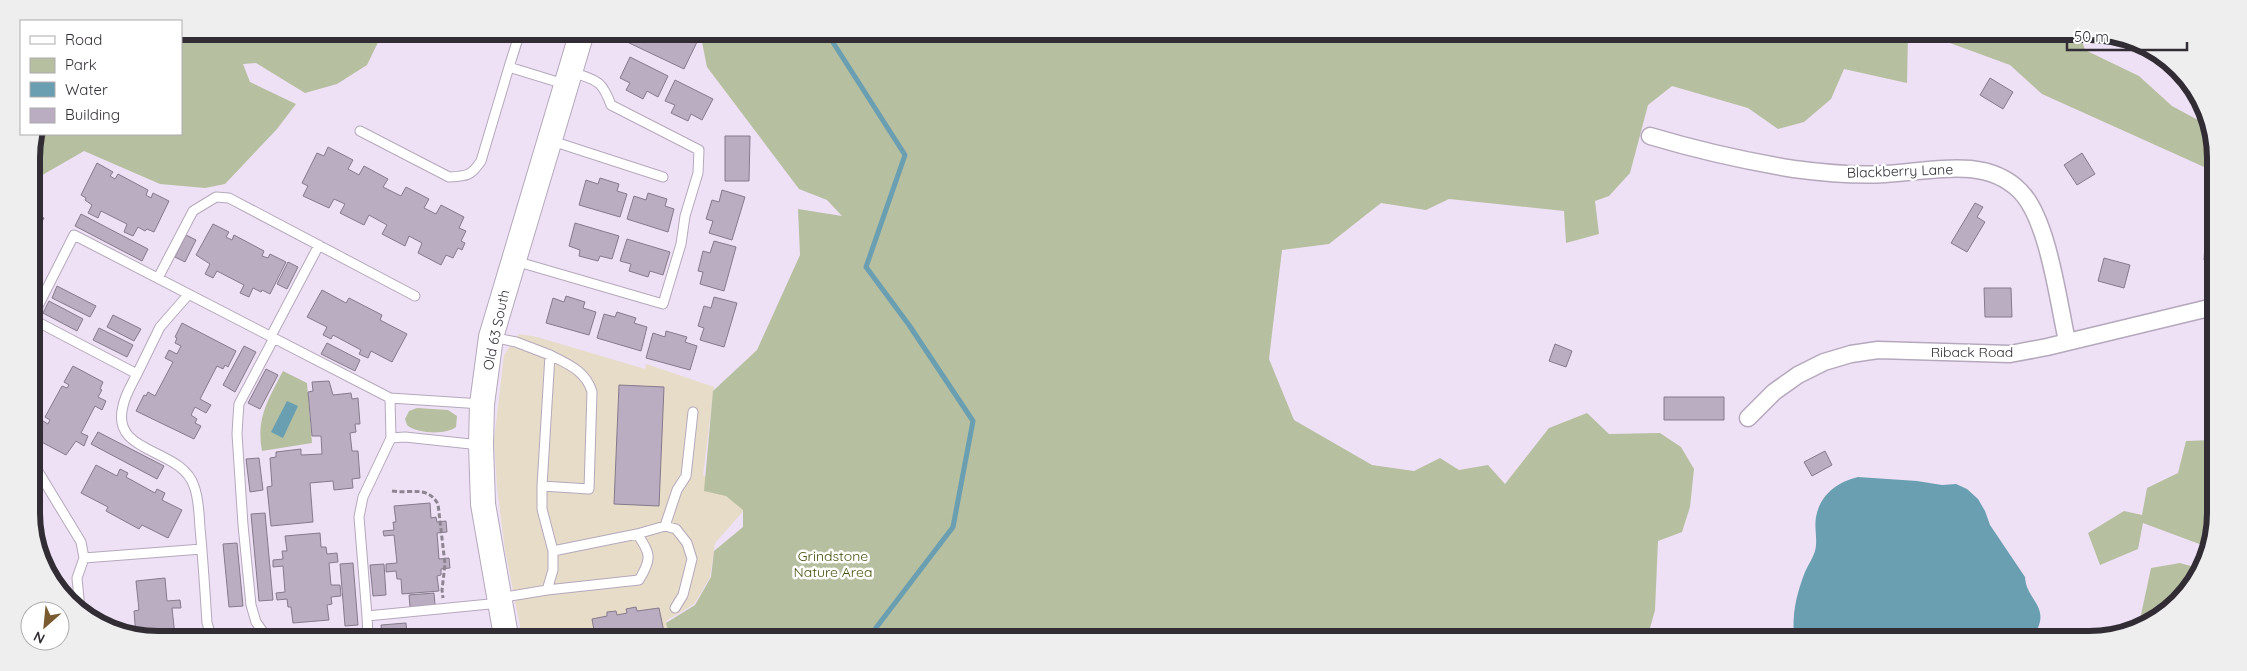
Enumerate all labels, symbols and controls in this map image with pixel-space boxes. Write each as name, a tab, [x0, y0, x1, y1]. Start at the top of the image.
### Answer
legend	[20, 20, 182, 135]
scale bar	[2067, 20, 2187, 52]
text: 50 m	[2074, 27, 2109, 46]
text: Road	[65, 30, 102, 49]
text: Park	[65, 55, 97, 74]
text: Water	[65, 80, 108, 99]
text: Building	[65, 105, 120, 124]
street label: Blackberry Lane	[1847, 160, 1954, 182]
street label: Old 63 South	[479, 288, 513, 372]
street label: Riback Road	[1931, 343, 2013, 361]
park label: Grindstone Nature Area	[794, 547, 872, 581]
north arrow	[20, 601, 70, 651]
text: N	[30, 627, 48, 648]

